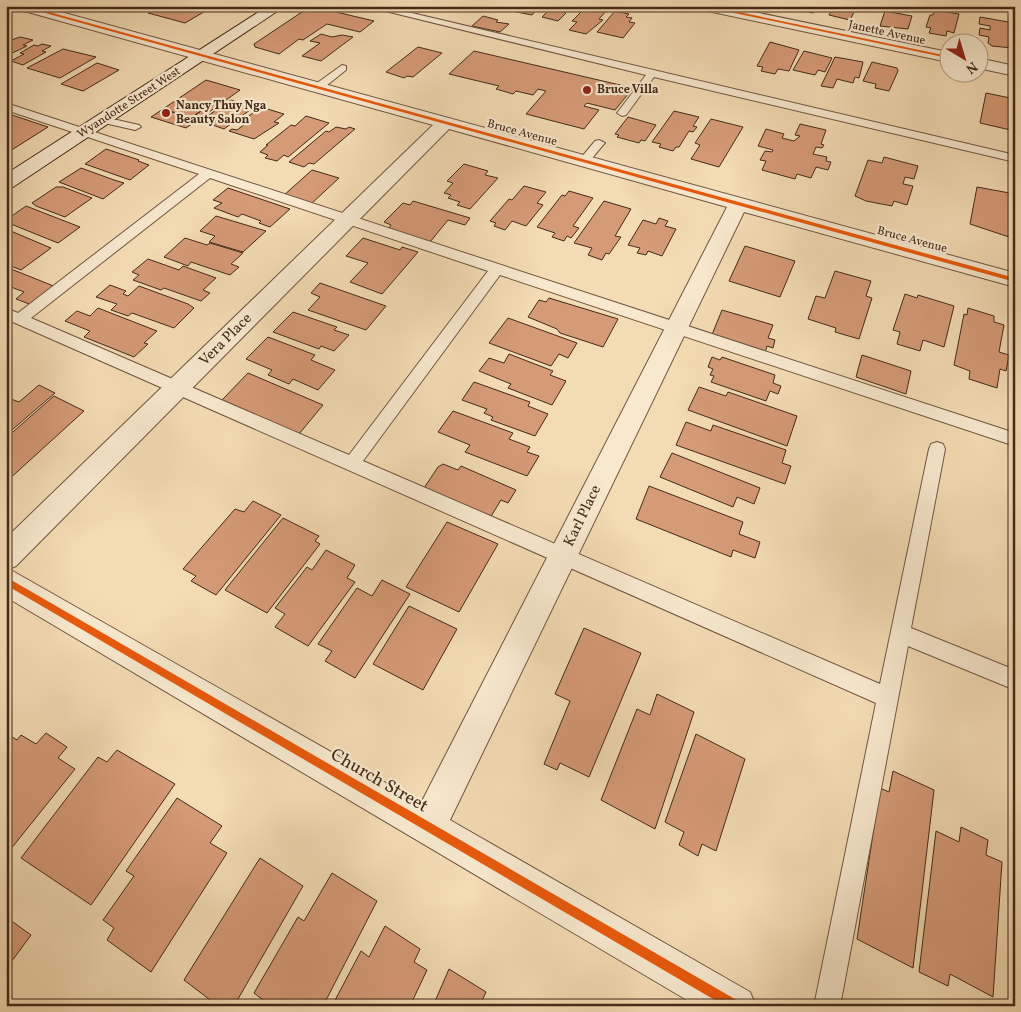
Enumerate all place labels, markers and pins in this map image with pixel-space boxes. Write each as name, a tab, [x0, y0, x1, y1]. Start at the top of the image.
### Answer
place label: Bruce Villa	[597, 82, 659, 98]
marker: Bruce Villa	[581, 84, 593, 96]
place label: Nancy Thuy Nga Beauty Salon	[176, 98, 267, 128]
marker: Nancy Thuy Nga Beauty Salon	[160, 107, 172, 119]

